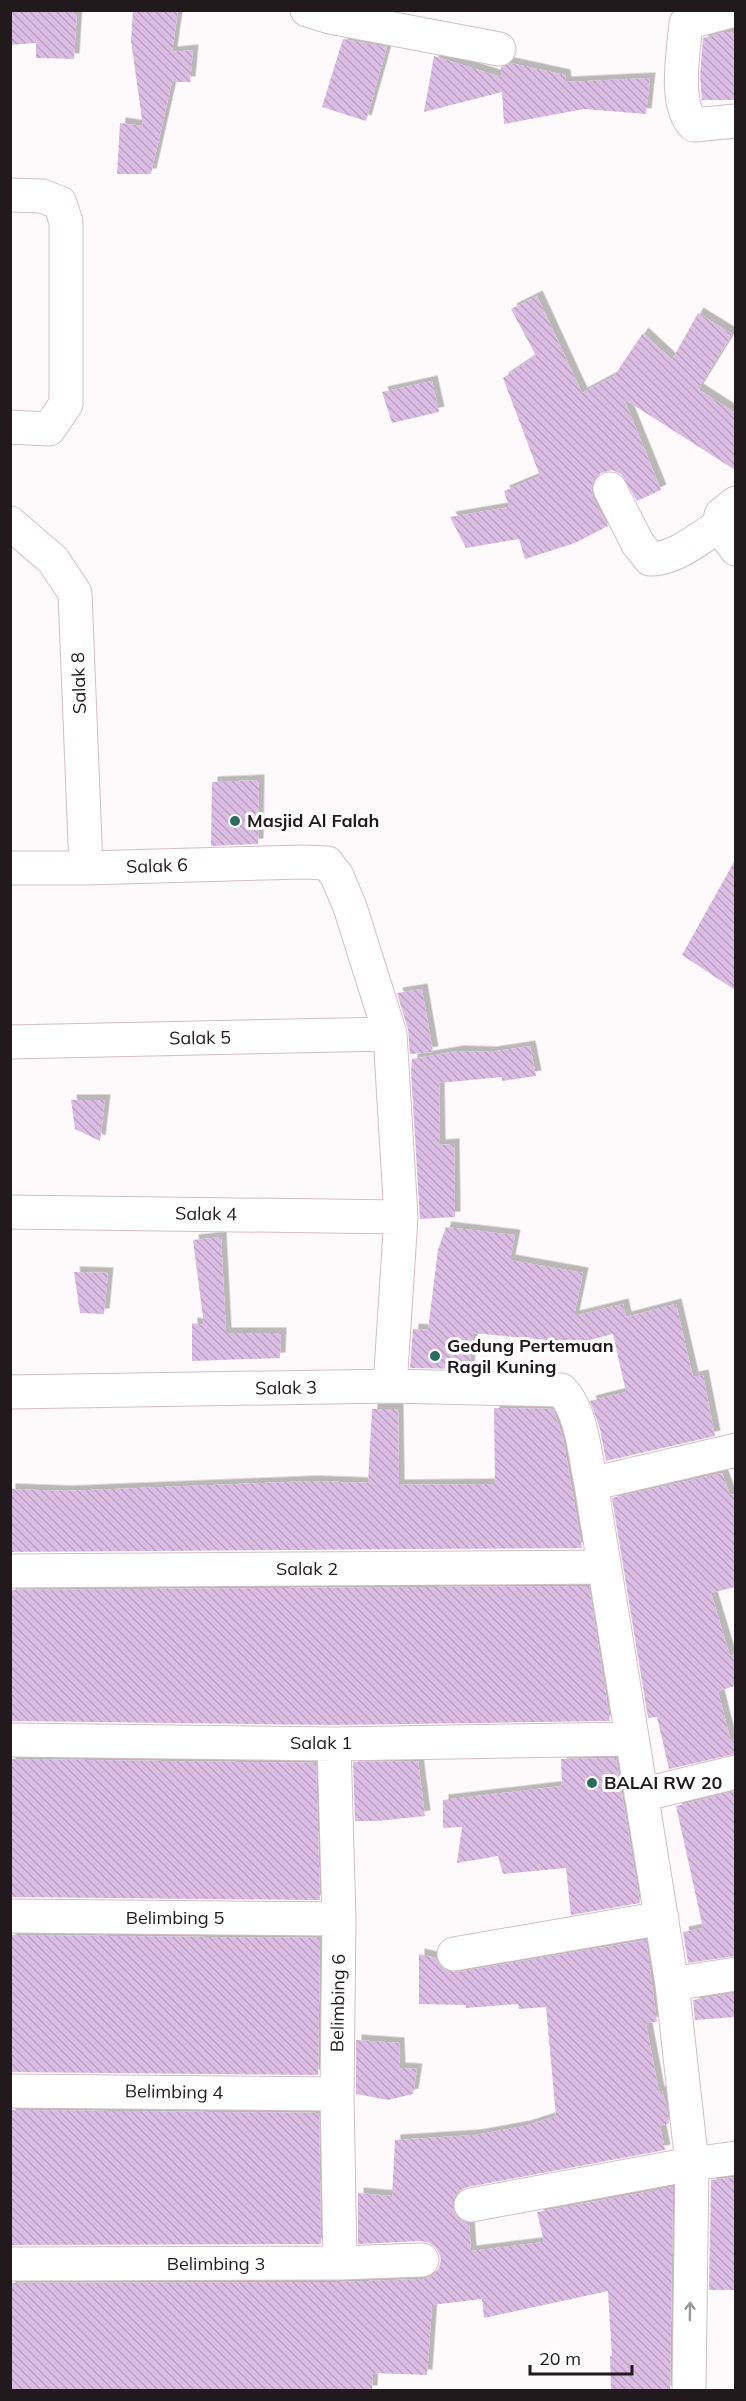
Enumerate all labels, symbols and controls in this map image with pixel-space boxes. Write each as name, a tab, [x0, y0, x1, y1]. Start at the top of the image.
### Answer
street label: Salak 8	[66, 652, 91, 714]
place label: Masjid Al Falah	[247, 809, 379, 832]
marker: Masjid Al Falah	[228, 814, 242, 828]
street label: Salak 6	[126, 853, 188, 878]
street label: Salak 5	[169, 1025, 231, 1050]
street label: Salak 4	[175, 1201, 237, 1226]
place label: Gedung Pertemuan Ragil Kuning	[447, 1334, 614, 1378]
marker: Gedung Pertemuan Ragil Kuning	[428, 1349, 442, 1363]
street label: Salak 3	[255, 1375, 317, 1400]
street label: Salak 2	[276, 1557, 338, 1580]
street label: Salak 1	[290, 1731, 352, 1754]
place label: BALAI RW 20	[604, 1771, 722, 1794]
marker: BALAI RW 20	[585, 1776, 599, 1790]
street label: Belimbing 5	[126, 1906, 224, 1929]
street label: Belimbing 6	[325, 1954, 350, 2052]
street label: Belimbing 4	[125, 2079, 224, 2104]
street label: Belimbing 3	[167, 2252, 265, 2275]
one-way arrow	[684, 2302, 696, 2322]
scale bar	[530, 2338, 632, 2376]
text: 20 m	[539, 2347, 581, 2370]

